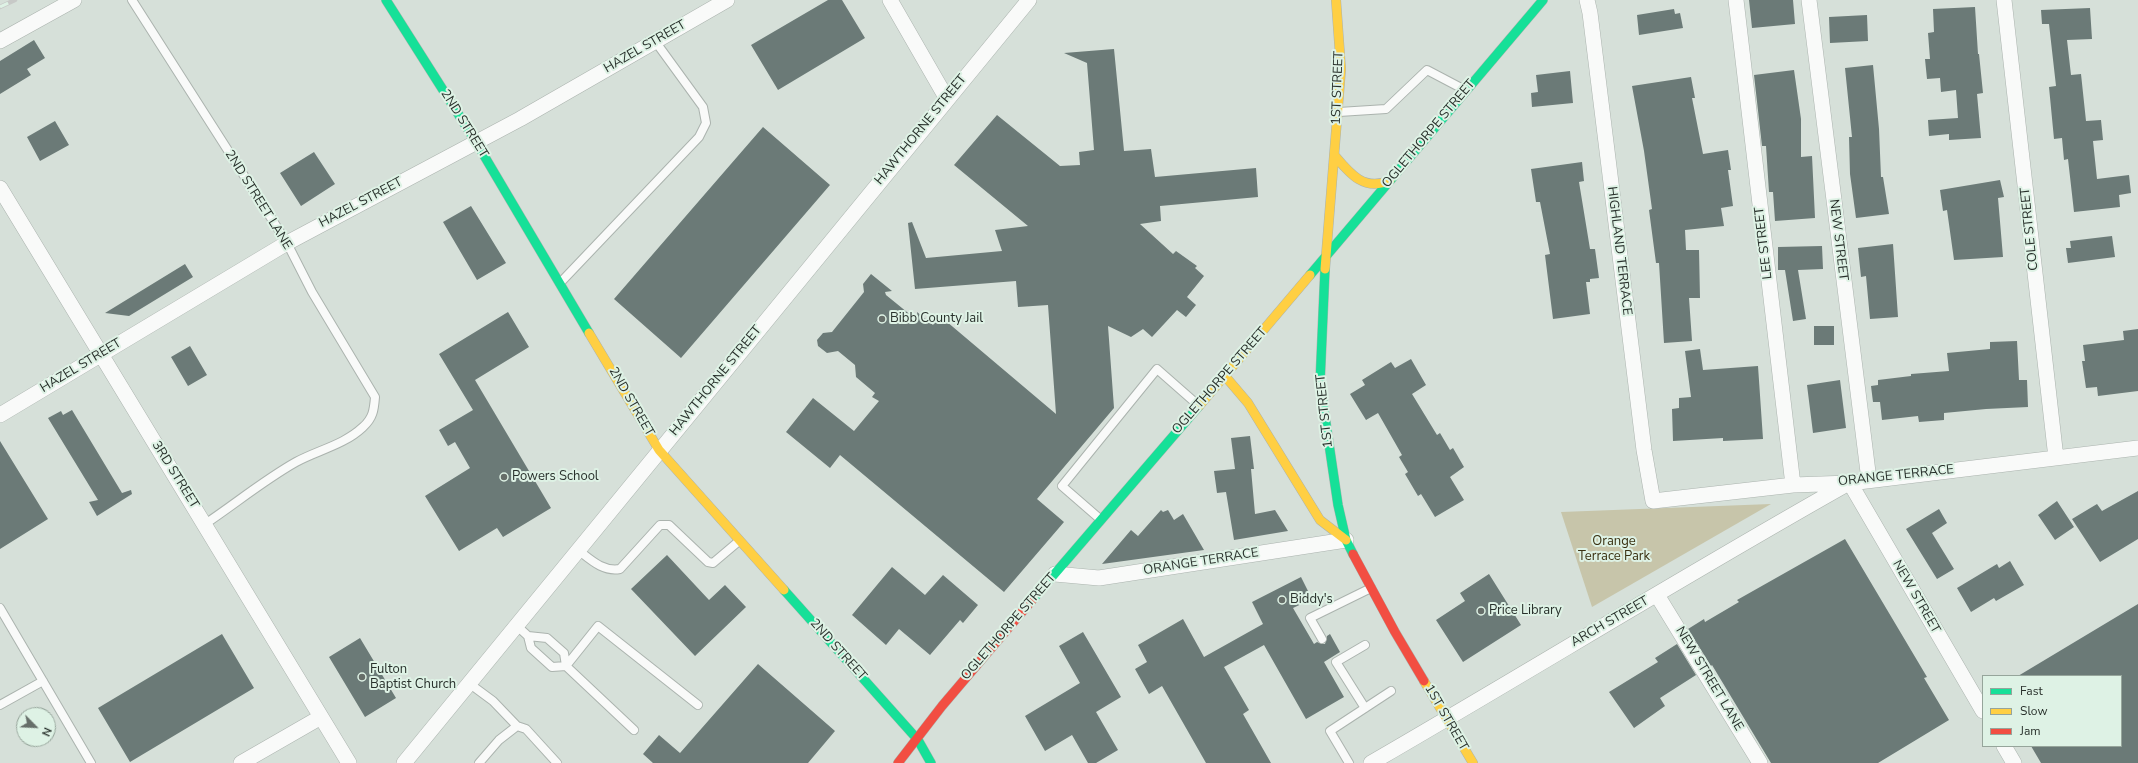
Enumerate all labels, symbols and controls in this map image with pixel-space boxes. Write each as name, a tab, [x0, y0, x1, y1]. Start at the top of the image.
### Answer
street label: HAZEL STREET	[601, 17, 689, 77]
street label: 1ST STREET	[1329, 51, 1347, 125]
street label: HAWTHORNE STREET	[872, 72, 970, 188]
street label: OGLETHORPE STREET	[1379, 77, 1479, 191]
street label: 2ND STREET	[437, 87, 491, 161]
street label: 2ND STREET LANE	[221, 147, 295, 253]
street label: HAZEL STREET	[317, 175, 405, 231]
street label: HIGHLAND TERRACE	[1603, 186, 1635, 316]
street label: COLE STREET	[2018, 187, 2042, 271]
street label: NEW STREET	[1825, 198, 1851, 282]
street label: LEE STREET	[1752, 206, 1776, 280]
place label: Bibb County Jail	[890, 311, 983, 327]
marker: Bibb County Jail	[877, 314, 887, 324]
street label: HAWTHORNE STREET	[667, 323, 765, 439]
street label: OGLETHORPE STREET	[1169, 324, 1271, 438]
street label: HAZEL STREET	[38, 336, 124, 396]
street label: 2ND STREET	[605, 365, 657, 439]
street label: 1ST STREET	[1313, 373, 1337, 449]
street label: 3RD STREET	[148, 438, 202, 512]
street label: ORANGE TERRACE	[1837, 462, 1955, 490]
place label: Powers School	[512, 469, 599, 485]
marker: Powers School	[499, 472, 509, 482]
park label: Orange Terrace Park	[1578, 534, 1650, 565]
street label: ORANGE TERRACE	[1142, 545, 1260, 579]
street label: NEW STREET	[1889, 558, 1943, 636]
street label: OGLETHORPE STREET	[958, 570, 1060, 684]
place label: Biddy's	[1290, 592, 1333, 608]
street label: ARCH STREET	[1568, 593, 1652, 651]
marker: Biddy's	[1277, 595, 1287, 605]
place label: Price Library	[1489, 603, 1562, 619]
marker: Price Library	[1476, 606, 1486, 616]
street label: 2ND STREET	[806, 616, 870, 684]
street label: NEW STREET LANE	[1672, 624, 1746, 734]
place label: Fulton Baptist Church	[370, 662, 456, 693]
marker: Fulton Baptist Church	[357, 672, 367, 682]
legend	[1982, 675, 2122, 747]
street label: 1ST STREET	[1421, 682, 1471, 754]
text: Fast	[2020, 683, 2043, 699]
text: Slow	[2020, 703, 2048, 719]
north arrow	[16, 707, 56, 747]
text: Jam	[2020, 723, 2041, 739]
text: N	[38, 725, 55, 738]

